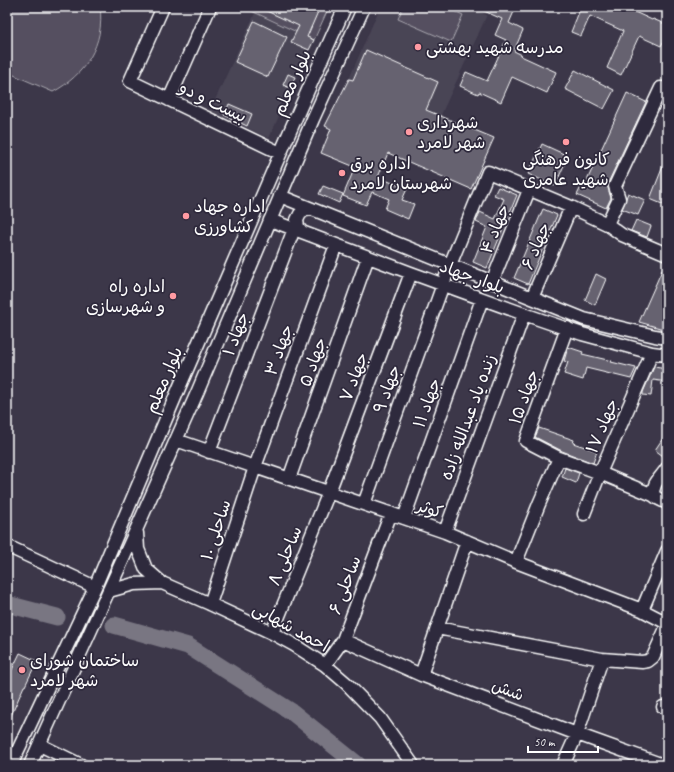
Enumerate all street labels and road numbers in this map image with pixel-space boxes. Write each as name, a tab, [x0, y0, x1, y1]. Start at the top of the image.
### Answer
street label: بلوار معلم	[268, 47, 318, 120]
street label: بیست و دو	[174, 76, 250, 127]
street label: جهاد ۴	[476, 201, 514, 257]
street label: جهاد ۶	[517, 219, 555, 273]
street label: بلوار جهاد	[437, 256, 507, 298]
street label: جهاد ۱	[218, 309, 254, 359]
street label: جهاد ۳	[260, 322, 298, 378]
street label: جهاد ۵	[294, 335, 332, 389]
street label: بلوار معلم	[141, 344, 189, 417]
street label: جهاد ۷	[335, 350, 373, 404]
street label: زنده یاد عبدالله زاده	[435, 351, 501, 483]
street label: جهاد ۹	[369, 362, 405, 416]
street label: جهاد ۱۵	[504, 367, 544, 427]
street label: جهاد ۱۱	[408, 375, 446, 431]
street label: جهاد ۱۷	[581, 396, 623, 456]
street label: کوثر	[412, 494, 446, 523]
street label: ساحلی ۱۰	[196, 497, 236, 563]
street label: ساحلی ۸	[264, 523, 306, 589]
street label: ساحلی ۶	[324, 553, 366, 617]
street label: احمد شهابی	[249, 597, 333, 657]
street label: شش	[489, 674, 527, 706]

